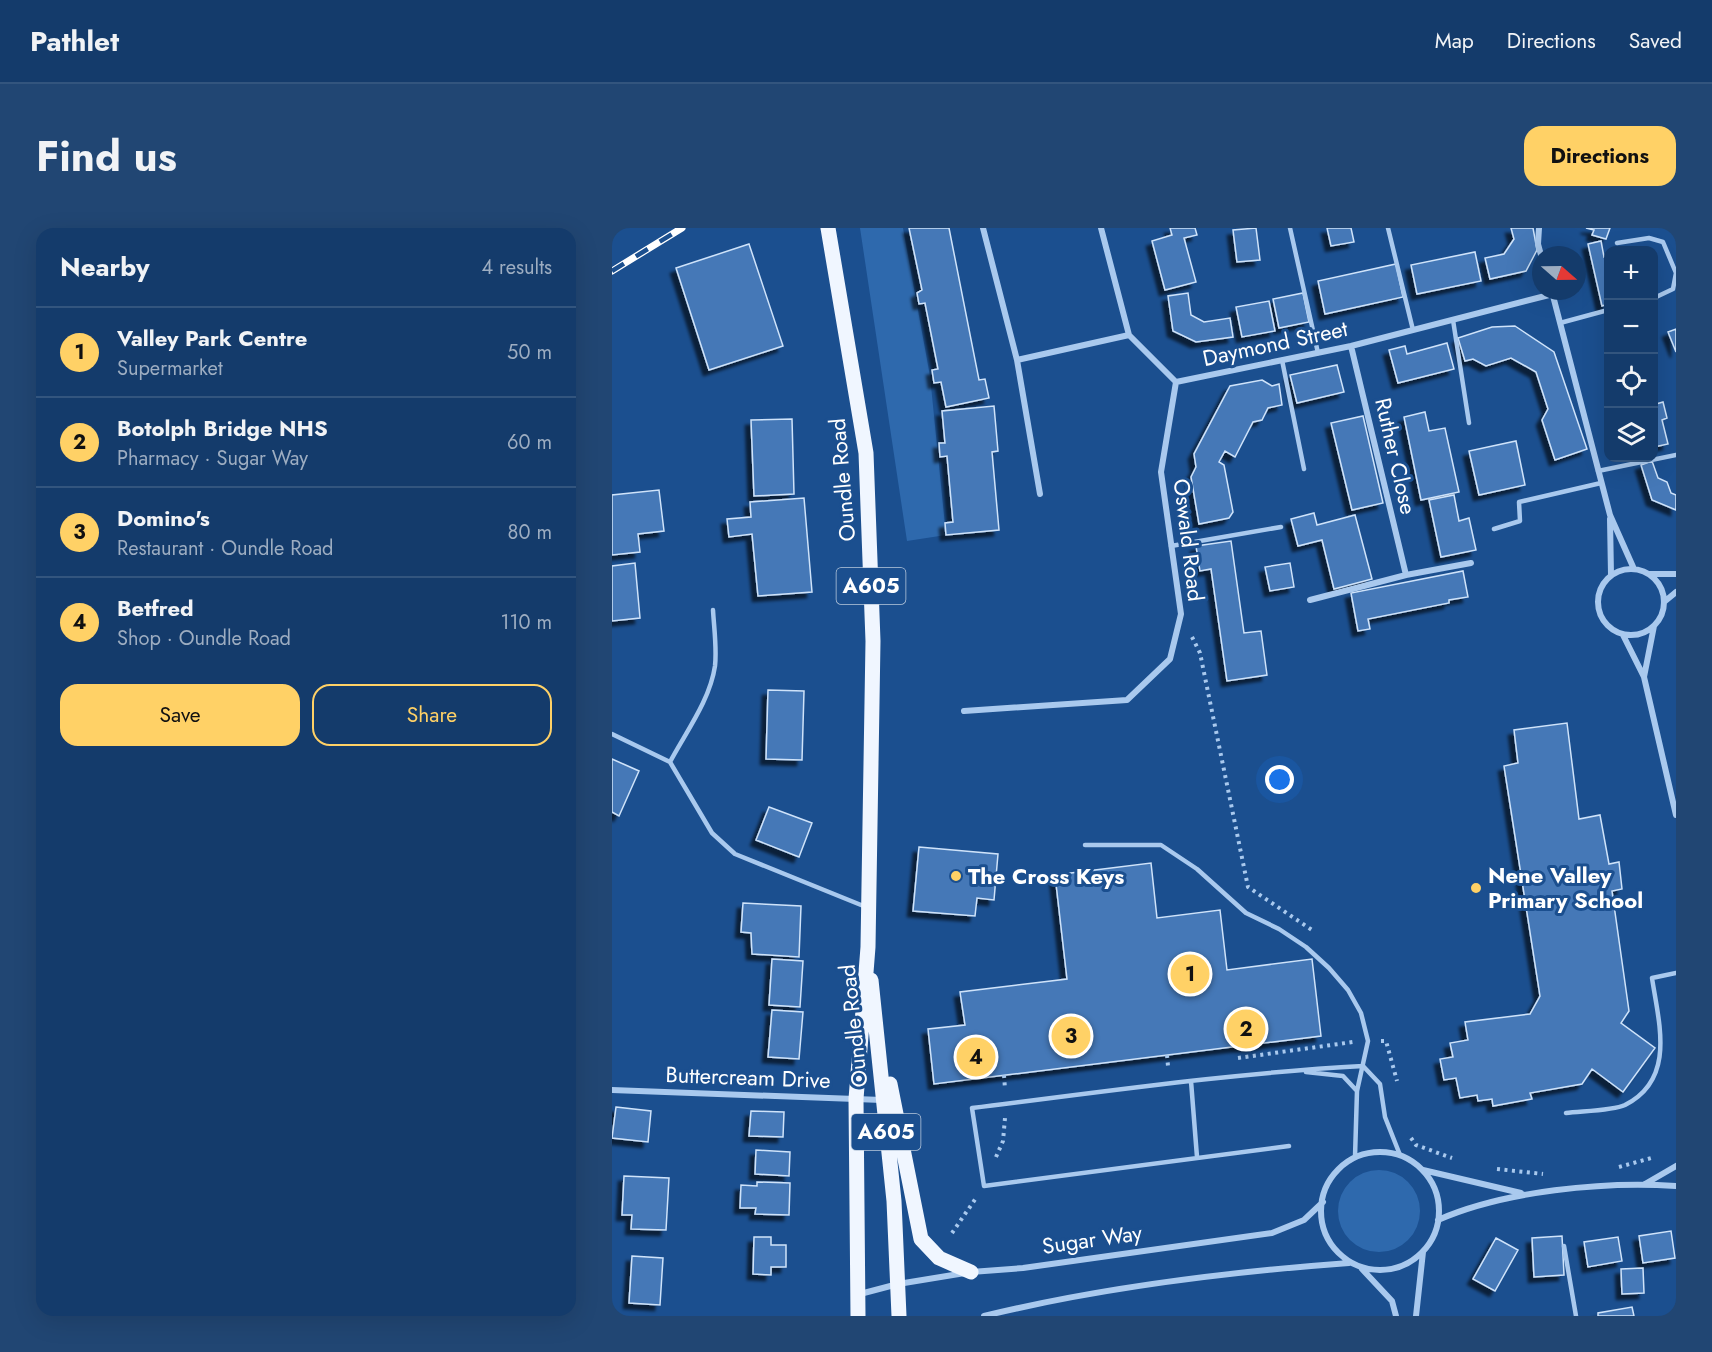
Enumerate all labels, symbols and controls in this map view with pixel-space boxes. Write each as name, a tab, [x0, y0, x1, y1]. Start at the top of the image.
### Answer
text: Pathlet	[30, 21, 119, 62]
text: Map	[1435, 26, 1474, 56]
text: Directions	[1507, 26, 1596, 56]
text: Saved	[1629, 26, 1682, 56]
text: Find us	[36, 126, 177, 187]
button: Directions	[1524, 126, 1676, 186]
north arrow	[1532, 246, 1586, 300]
map controls	[1604, 246, 1658, 462]
button: +	[1604, 246, 1658, 300]
text: Nearby	[60, 248, 149, 286]
text: 4 results	[481, 253, 552, 282]
button: −	[1604, 300, 1658, 354]
street label: Daymond Street	[1200, 312, 1351, 374]
text: Valley Park Centre	[117, 322, 307, 354]
text: 1	[74, 338, 85, 367]
text: 50 m	[507, 338, 552, 367]
text: Supermarket	[117, 354, 223, 383]
button: locate	[1604, 354, 1658, 408]
street label: Ruther Close	[1367, 395, 1425, 517]
button: layers	[1604, 408, 1658, 462]
text: Botolph Bridge NHS	[117, 412, 328, 444]
street label: Oundle Road	[821, 417, 863, 543]
text: 2	[73, 428, 86, 457]
text: 60 m	[507, 428, 552, 457]
text: Pharmacy · Sugar Way	[117, 444, 308, 473]
street label: Oswald Road	[1166, 477, 1212, 603]
text: Domino's	[117, 502, 210, 534]
text: 3	[73, 518, 86, 547]
text: 80 m	[507, 518, 552, 547]
text: Restaurant · Oundle Road	[117, 534, 334, 563]
road number: A605	[836, 568, 906, 604]
text: Betfred	[117, 592, 194, 624]
text: 4	[73, 608, 86, 637]
text: 110 m	[500, 608, 552, 637]
text: Shop · Oundle Road	[117, 624, 291, 653]
button: Save	[60, 684, 300, 746]
button: Share	[312, 684, 552, 746]
your location	[1265, 765, 1294, 794]
place label: Nene Valley Primary School	[1488, 859, 1643, 916]
place label: The Cross Keys	[968, 860, 1124, 892]
marker: The Cross Keys	[949, 869, 963, 883]
marker: Nene Valley Primary School	[1469, 881, 1483, 895]
pin: 1	[1170, 952, 1210, 996]
street label: Oundle Road	[831, 963, 875, 1089]
pin: 2	[1226, 1006, 1266, 1052]
pin: 3	[1052, 1014, 1090, 1058]
pin: 4	[956, 1034, 996, 1080]
street label: Buttercream Drive	[665, 1058, 831, 1096]
road number: A605	[852, 1114, 920, 1150]
street label: Sugar Way	[1040, 1216, 1144, 1262]

